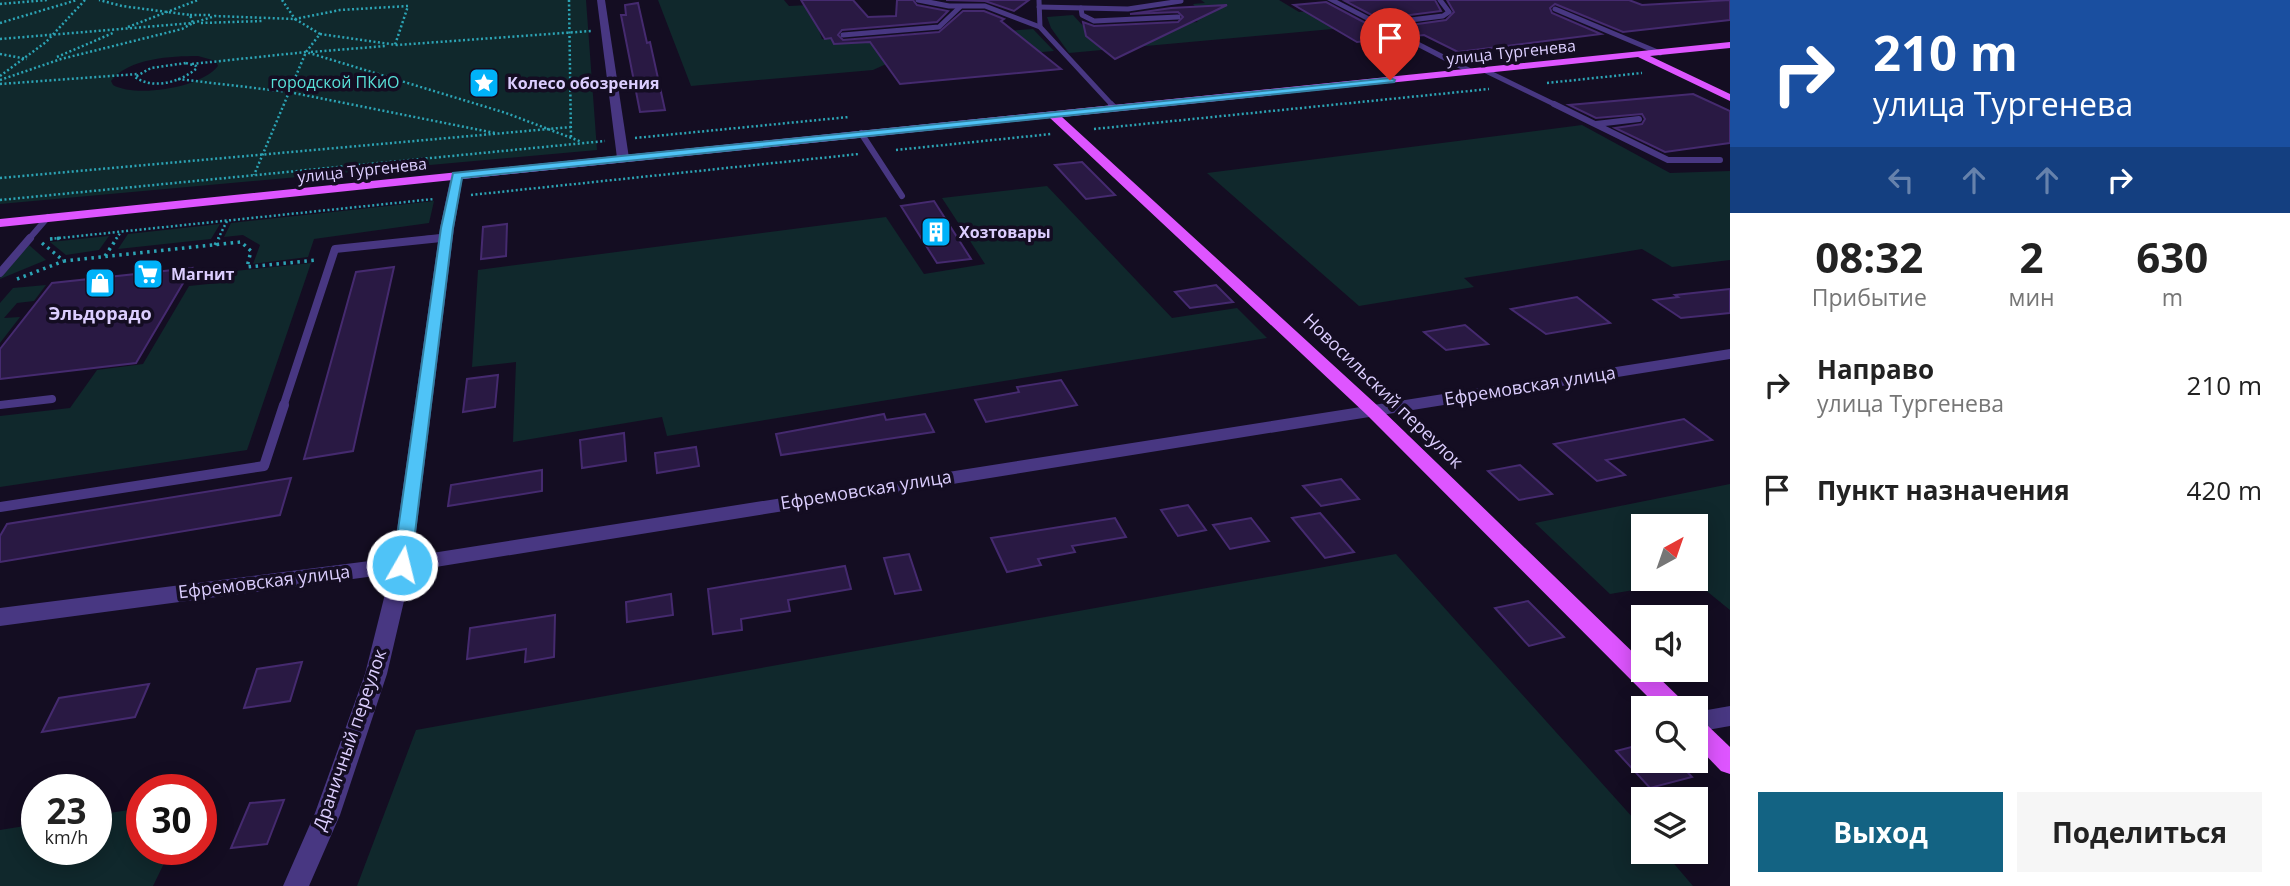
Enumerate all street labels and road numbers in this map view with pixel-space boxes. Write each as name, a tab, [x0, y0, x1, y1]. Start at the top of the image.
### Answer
street label: улица Тургенева	[1445, 34, 1577, 70]
street label: улица Тургенева	[296, 152, 428, 188]
street label: Новосильский переулок	[1299, 307, 1469, 474]
street label: Ефремовская улица	[1443, 360, 1617, 410]
street label: Ефремовская улица	[779, 464, 953, 514]
street label: Ефремовская улица	[177, 559, 351, 603]
street label: Драничный переулок	[307, 645, 392, 834]

